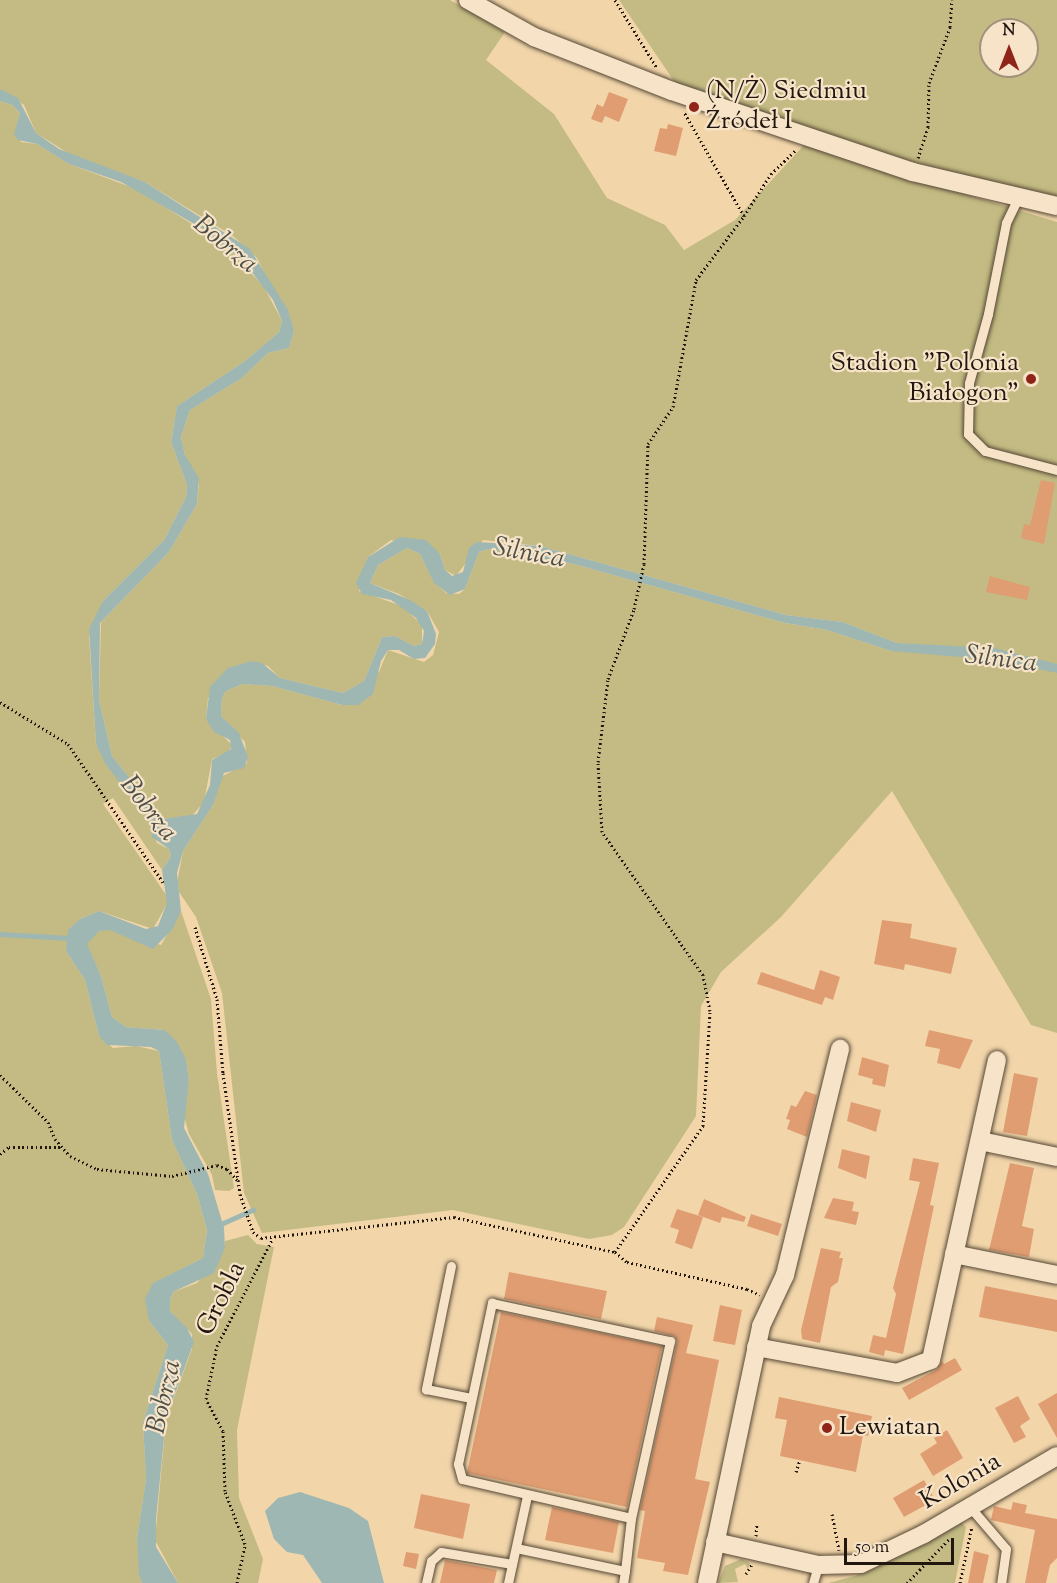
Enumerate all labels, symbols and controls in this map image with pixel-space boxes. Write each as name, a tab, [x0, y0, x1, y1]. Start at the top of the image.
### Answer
north arrow	[979, 18, 1039, 78]
text: N	[1003, 20, 1015, 43]
place label: (N/Ż) Siedmiu Źródeł I	[706, 76, 867, 138]
marker: (N/Ż) Siedmiu Źródeł I	[687, 100, 701, 114]
water label: Bobrza	[186, 209, 264, 281]
place label: Stadion "Polonia Białogon"	[830, 348, 1019, 410]
marker: Stadion "Polonia Białogon"	[1024, 372, 1038, 386]
water label: Silnica	[491, 532, 567, 576]
water label: Silnica	[963, 640, 1039, 680]
water label: Bobrza	[112, 770, 184, 848]
street label: Grobla	[191, 1257, 253, 1341]
water label: Bobrza	[141, 1357, 189, 1437]
place label: Lewiatan	[839, 1412, 941, 1444]
marker: Lewiatan	[820, 1421, 834, 1435]
street label: Kolonia	[915, 1447, 1007, 1517]
scale bar	[847, 1526, 956, 1564]
text: 50 m	[855, 1535, 889, 1561]

